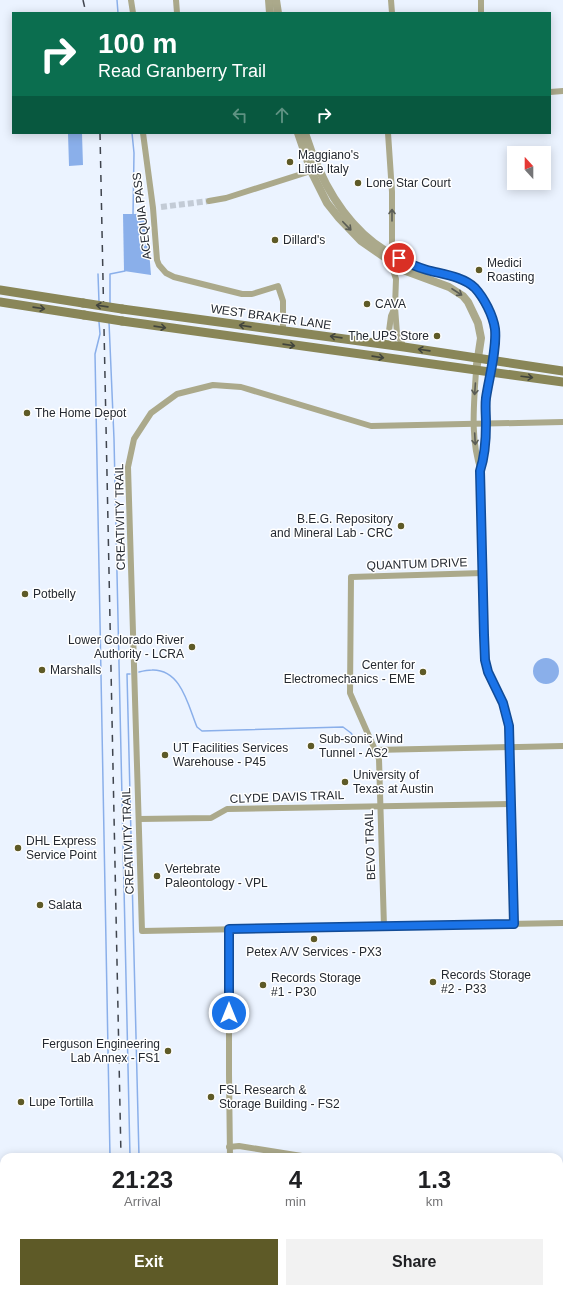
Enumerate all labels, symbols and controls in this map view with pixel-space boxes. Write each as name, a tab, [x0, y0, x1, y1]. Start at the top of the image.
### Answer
icon: right	[32, 28, 84, 80]
text: 100 m	[98, 28, 177, 59]
text: Read Granberry Trail	[98, 61, 266, 81]
icon: left	[229, 104, 251, 126]
icon: ahead	[271, 104, 293, 126]
icon: right	[313, 104, 335, 126]
north arrow	[507, 146, 551, 190]
map controls	[507, 146, 551, 190]
place label: Maggiano's Little Italy	[298, 148, 359, 176]
marker: Maggiano's Little Italy	[285, 157, 295, 167]
street label: ACEQUIA PASS	[130, 172, 154, 260]
place label: Lone Star Court	[366, 176, 451, 190]
marker: Lone Star Court	[353, 178, 363, 188]
one-way arrow	[388, 209, 396, 222]
one-way arrow	[342, 221, 352, 231]
place label: Dillard's	[283, 233, 325, 247]
marker: Dillard's	[270, 235, 280, 245]
pin	[382, 241, 416, 275]
icon: arrive	[388, 247, 410, 269]
place label: Medici Roasting	[487, 256, 534, 284]
marker: Medici Roasting	[474, 265, 484, 275]
one-way arrow	[451, 289, 463, 297]
place label: CAVA	[375, 297, 406, 311]
marker: CAVA	[362, 299, 372, 309]
one-way arrow	[96, 302, 109, 310]
street label: WEST BRAKER LANE	[210, 302, 332, 332]
one-way arrow	[32, 304, 45, 312]
one-way arrow	[239, 322, 252, 330]
one-way arrow	[154, 323, 167, 330]
place label: The UPS Store	[348, 329, 429, 343]
marker: The UPS Store	[432, 331, 442, 341]
one-way arrow	[330, 334, 343, 341]
one-way arrow	[282, 341, 295, 349]
one-way arrow	[418, 346, 431, 354]
one-way arrow	[371, 353, 384, 361]
one-way arrow	[520, 373, 533, 381]
one-way arrow	[471, 382, 478, 395]
place label: The Home Depot	[35, 406, 127, 420]
marker: The Home Depot	[22, 408, 32, 418]
one-way arrow	[471, 432, 478, 445]
street label: CREATIVITY TRAIL	[112, 463, 128, 570]
place label: B.E.G. Repository and Mineral Lab - CRC	[270, 512, 393, 540]
marker: B.E.G. Repository and Mineral Lab - CRC	[396, 521, 406, 531]
street label: QUANTUM DRIVE	[366, 555, 468, 573]
place label: Potbelly	[33, 587, 76, 601]
marker: Potbelly	[20, 589, 30, 599]
place label: Lower Colorado River Authority - LCRA	[68, 633, 184, 661]
marker: Lower Colorado River Authority - LCRA	[187, 642, 197, 652]
place label: Center for Electromechanics - EME	[284, 658, 415, 686]
place label: Marshalls	[50, 663, 101, 677]
marker: Marshalls	[37, 665, 47, 675]
marker: Center for Electromechanics - EME	[418, 667, 428, 677]
place label: Sub-sonic Wind Tunnel - AS2	[319, 732, 403, 760]
place label: UT Facilities Services Warehouse - P45	[173, 741, 288, 769]
marker: Sub-sonic Wind Tunnel - AS2	[306, 741, 316, 751]
marker: UT Facilities Services Warehouse - P45	[160, 750, 170, 760]
place label: University of Texas at Austin	[353, 768, 434, 796]
marker: University of Texas at Austin	[340, 777, 350, 787]
street label: CREATIVITY TRAIL	[119, 787, 137, 895]
street label: CLYDE DAVIS TRAIL	[229, 788, 345, 806]
street label: BEVO TRAIL	[362, 809, 378, 880]
place label: DHL Express Service Point	[26, 834, 97, 862]
marker: DHL Express Service Point	[13, 843, 23, 853]
place label: Vertebrate Paleontology - VPL	[165, 862, 268, 890]
marker: Vertebrate Paleontology - VPL	[152, 871, 162, 881]
place label: Salata	[48, 898, 82, 912]
marker: Salata	[35, 900, 45, 910]
marker: Petex A/V Services - PX3	[309, 934, 319, 944]
place label: Petex A/V Services - PX3	[246, 945, 382, 959]
place label: Records Storage #2 - P33	[441, 968, 531, 996]
place label: Records Storage #1 - P30	[271, 971, 361, 999]
marker: Records Storage #2 - P33	[428, 977, 438, 987]
marker: Records Storage #1 - P30	[258, 980, 268, 990]
position arrow	[208, 992, 250, 1034]
place label: Ferguson Engineering Lab Annex - FS1	[42, 1037, 160, 1065]
marker: Ferguson Engineering Lab Annex - FS1	[163, 1046, 173, 1056]
place label: FSL Research & Storage Building - FS2	[219, 1083, 340, 1111]
marker: FSL Research & Storage Building - FS2	[206, 1092, 216, 1102]
place label: Lupe Tortilla	[29, 1095, 94, 1109]
marker: Lupe Tortilla	[16, 1097, 26, 1107]
text: 21:23	[112, 1166, 173, 1193]
text: 4	[289, 1166, 302, 1193]
text: 1.3	[418, 1166, 451, 1193]
text: Arrival	[124, 1194, 161, 1209]
text: min	[285, 1194, 306, 1209]
text: km	[426, 1194, 443, 1209]
button: Exit	[20, 1239, 278, 1285]
button: Share	[286, 1239, 543, 1285]

